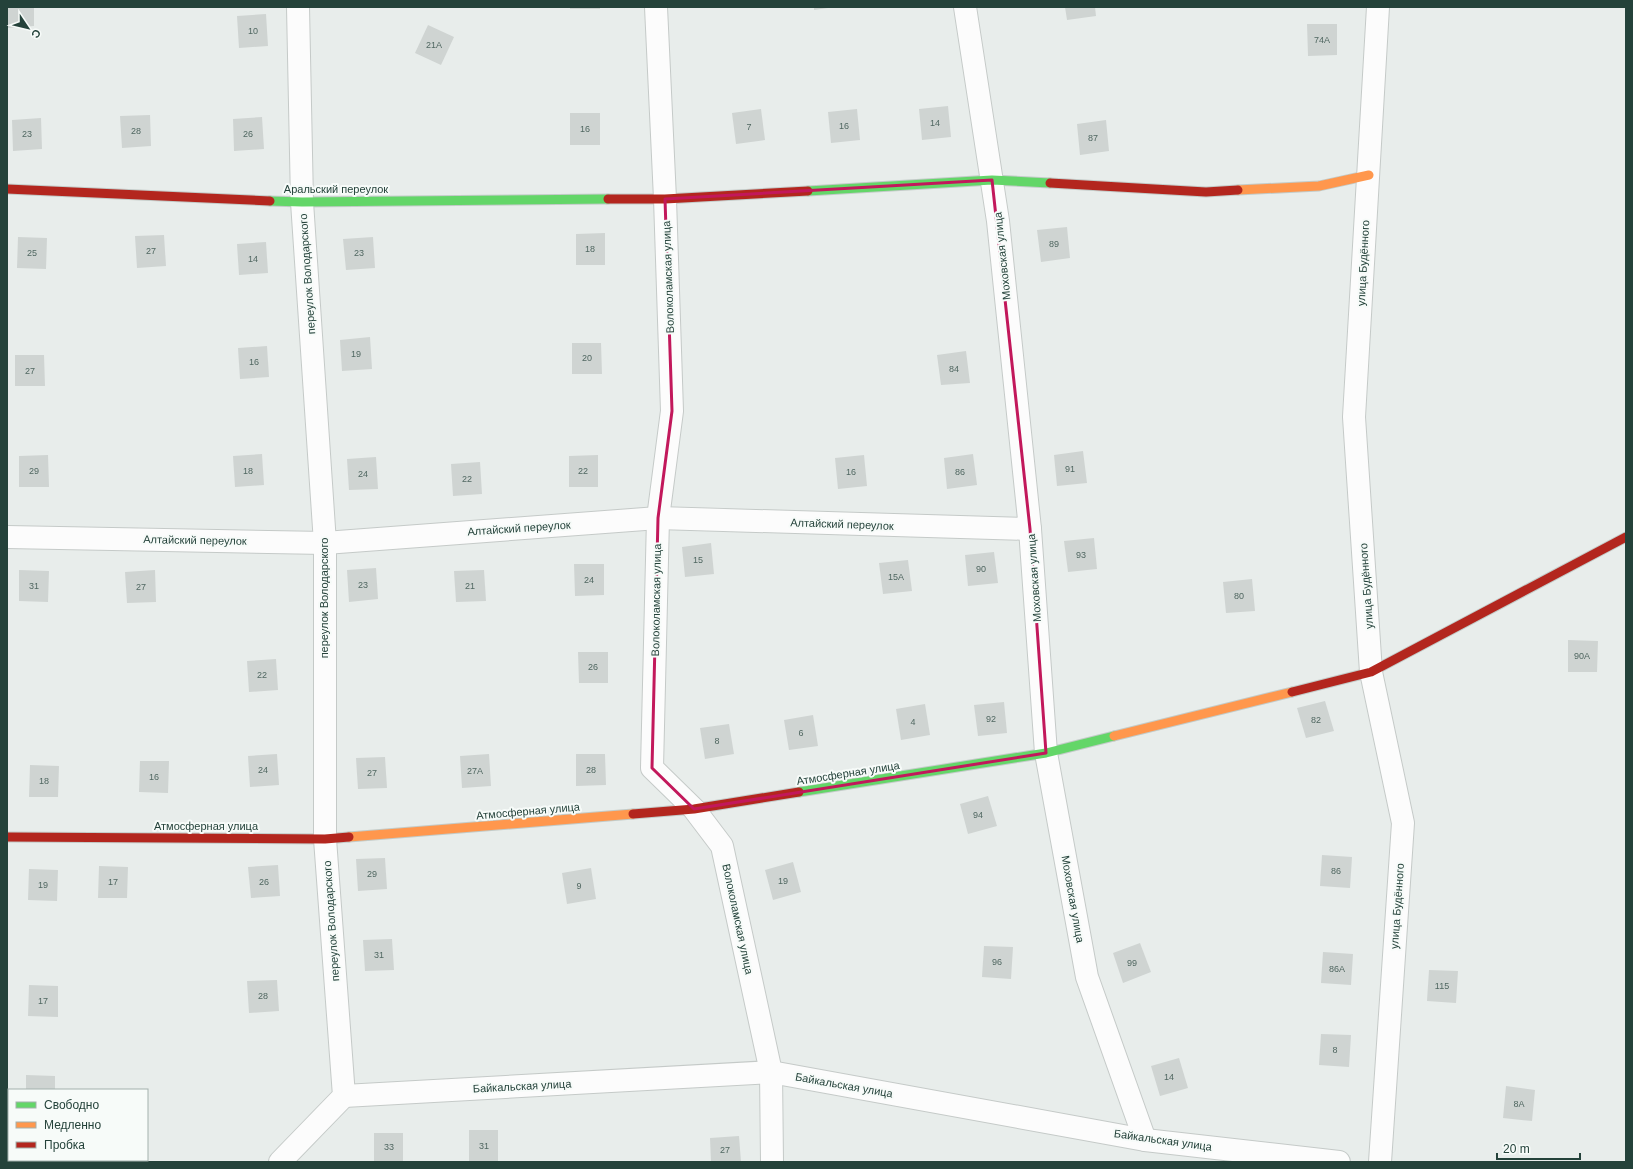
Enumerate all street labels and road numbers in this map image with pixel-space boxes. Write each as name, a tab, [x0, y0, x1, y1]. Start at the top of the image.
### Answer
street label: Аральский переулок	[284, 183, 388, 195]
street label: Моховская улица	[991, 211, 1013, 301]
street label: переулок Володарского	[297, 213, 317, 335]
street label: Волоколамская улица	[660, 220, 676, 334]
street label: улица Будённого	[1355, 220, 1371, 306]
street label: Алтайский переулок	[790, 516, 894, 532]
street label: Алтайский переулок	[467, 518, 571, 538]
street label: Алтайский переулок	[143, 533, 247, 547]
street label: Моховская улица	[1025, 533, 1043, 623]
street label: переулок Володарского	[318, 538, 330, 658]
street label: Волоколамская улица	[649, 543, 663, 656]
street label: улица Будённого	[1357, 543, 1375, 629]
street label: Атмосферная улица	[796, 759, 901, 787]
street label: Атмосферная улица	[476, 800, 581, 822]
street label: Атмосферная улица	[154, 820, 259, 832]
street label: Моховская улица	[1059, 854, 1087, 944]
street label: переулок Володарского	[321, 860, 341, 982]
street label: Волоколамская улица	[720, 863, 756, 976]
street label: улица Будённого	[1388, 863, 1406, 949]
street label: Байкальская улица	[794, 1071, 895, 1100]
street label: Байкальская улица	[472, 1077, 572, 1095]
street label: Байкальская улица	[1113, 1127, 1214, 1153]

